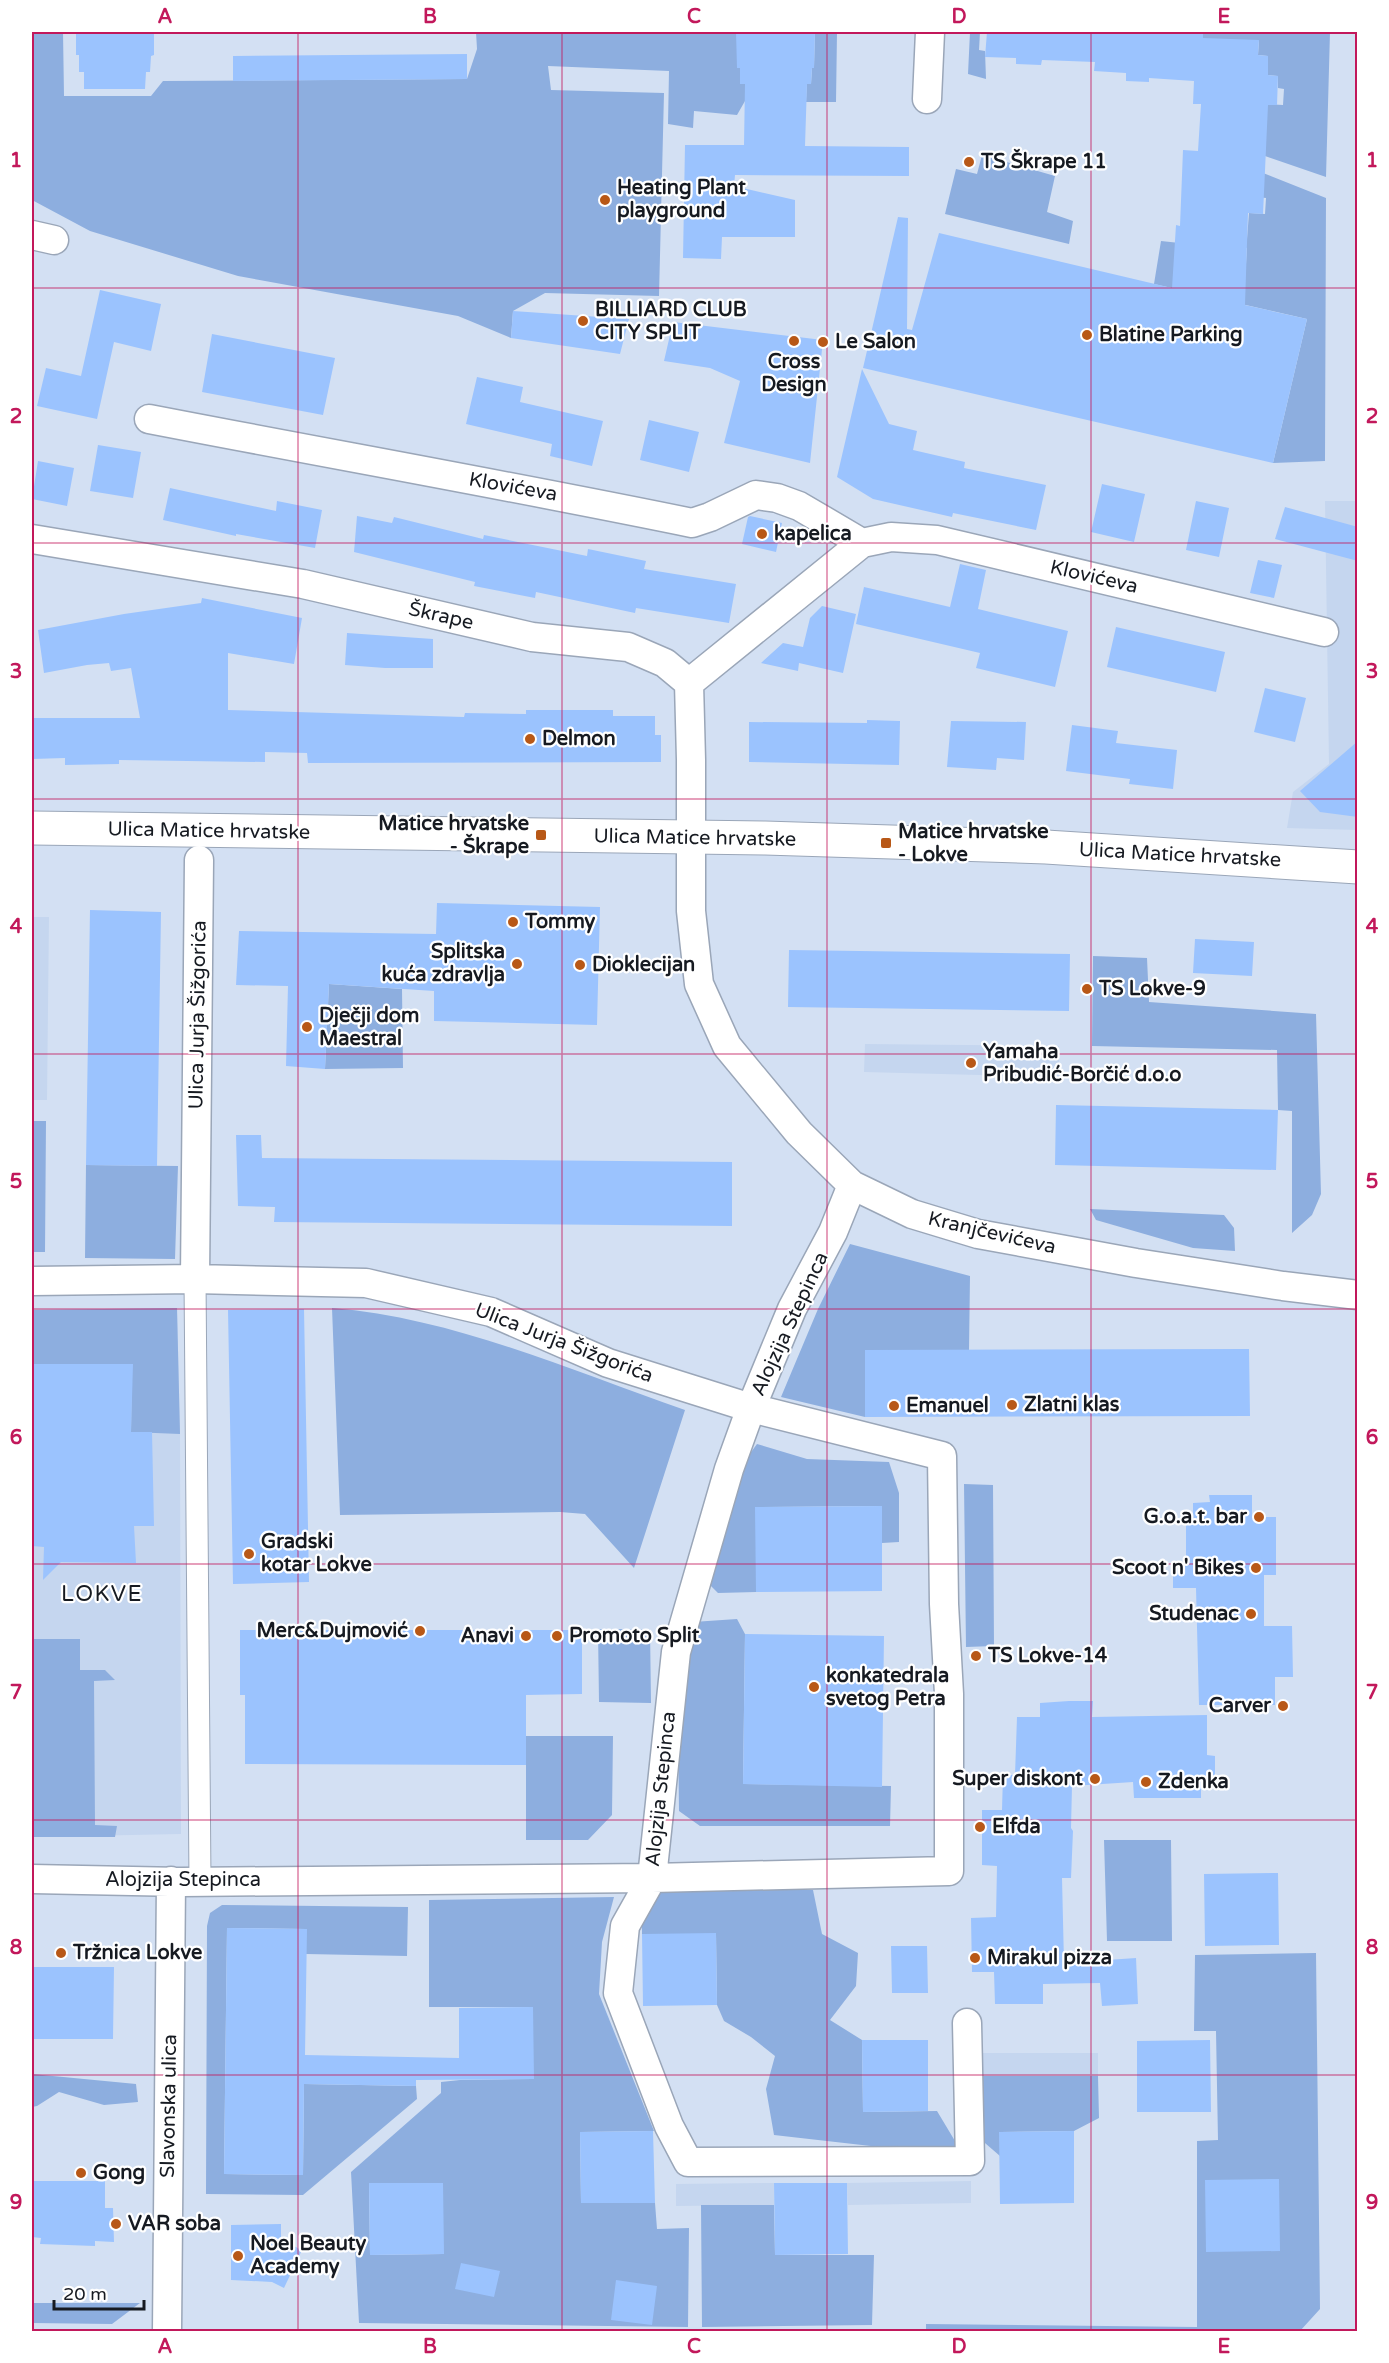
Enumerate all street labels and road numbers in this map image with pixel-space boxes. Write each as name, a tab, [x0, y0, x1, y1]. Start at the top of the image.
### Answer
street label: Klovićeva	[467, 467, 559, 507]
street label: Klovićeva	[1048, 555, 1140, 599]
street label: Škrape	[406, 596, 476, 635]
street label: Ulica Matice hrvatske	[108, 817, 310, 845]
street label: Ulica Matice hrvatske	[594, 824, 796, 852]
street label: Ulica Matice hrvatske	[1078, 838, 1282, 872]
street label: Ulica Jurja Šižgorića	[183, 920, 212, 1110]
street label: Kranjčevićeva	[926, 1207, 1058, 1259]
street label: Alojzija Stepinca	[746, 1248, 834, 1400]
street label: Ulica Jurja Šižgorića	[471, 1297, 657, 1388]
street label: Alojzija Stepinca	[641, 1710, 681, 1868]
street label: Alojzija Stepinca	[105, 1868, 261, 1892]
street label: Slavonska ulica	[156, 2034, 182, 2178]

